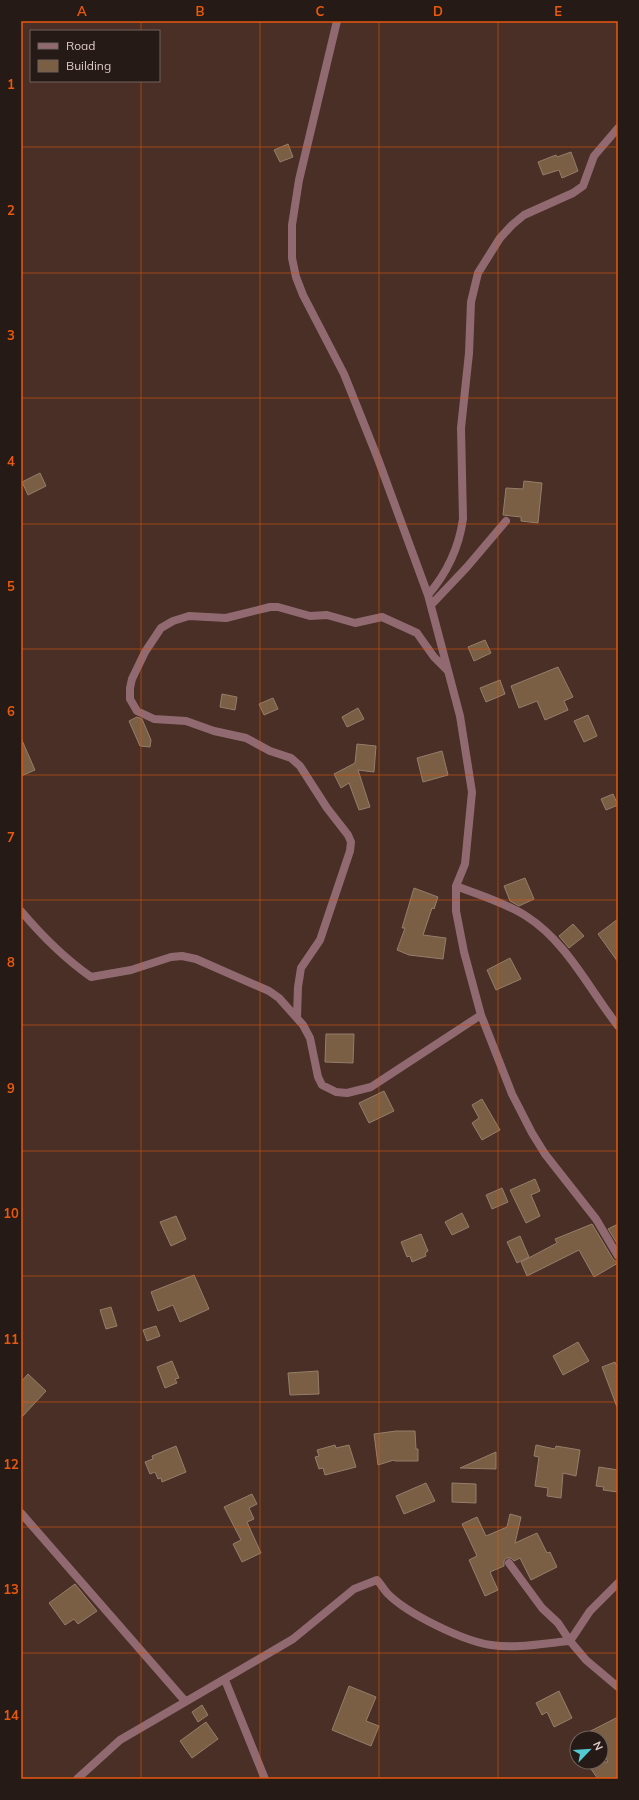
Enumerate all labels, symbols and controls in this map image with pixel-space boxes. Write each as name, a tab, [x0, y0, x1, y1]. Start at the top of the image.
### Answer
text: A	[77, 3, 87, 19]
text: B	[196, 3, 205, 19]
text: C	[316, 3, 325, 19]
text: D	[433, 3, 443, 19]
text: E	[554, 3, 562, 19]
legend	[30, 30, 160, 82]
text: Road	[66, 38, 95, 53]
text: Building	[66, 58, 111, 73]
text: 1	[7, 76, 15, 92]
text: 2	[7, 202, 15, 218]
text: 3	[7, 327, 15, 343]
text: 4	[7, 453, 15, 469]
text: 5	[7, 578, 15, 594]
text: 6	[7, 703, 15, 719]
text: 7	[7, 829, 15, 845]
text: 8	[7, 954, 15, 970]
text: 9	[7, 1080, 15, 1096]
text: 10	[3, 1205, 19, 1221]
text: 11	[3, 1331, 19, 1347]
text: 12	[3, 1456, 19, 1472]
text: 13	[3, 1581, 19, 1597]
text: 14	[3, 1707, 19, 1723]
north arrow	[569, 1730, 609, 1770]
text: N	[590, 1739, 606, 1752]

